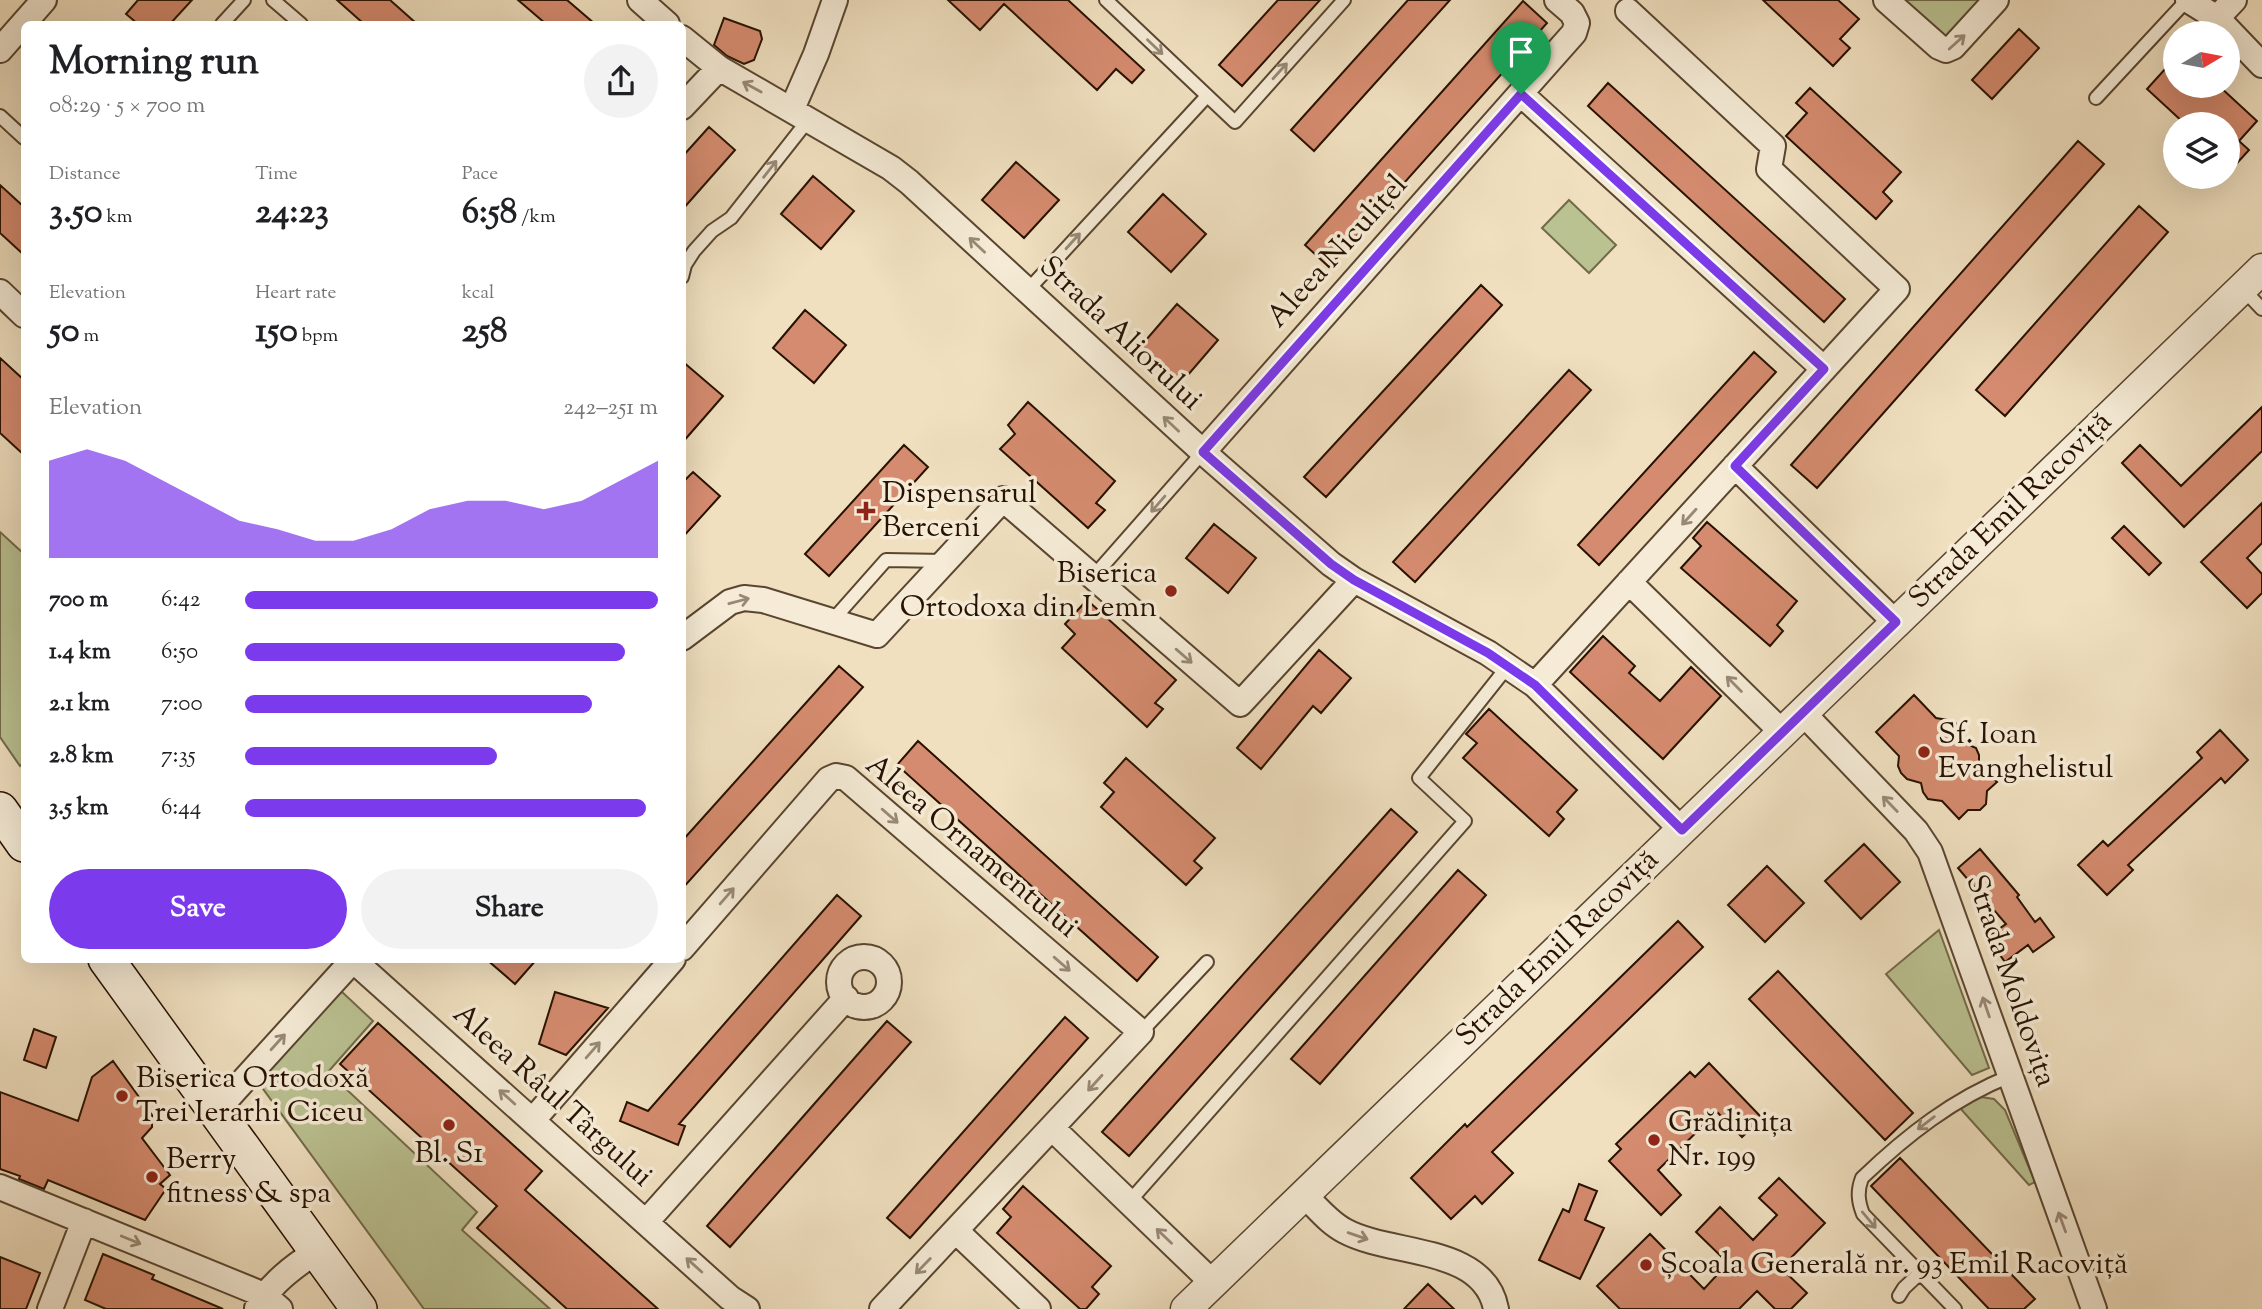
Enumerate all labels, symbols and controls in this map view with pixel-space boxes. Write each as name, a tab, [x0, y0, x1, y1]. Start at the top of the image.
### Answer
north arrow	[2163, 21, 2240, 98]
map controls	[2163, 21, 2240, 189]
pin	[1491, 22, 1551, 94]
icon: arrive	[1502, 33, 1540, 71]
one-way arrow	[1948, 33, 1965, 50]
text: Morning run	[49, 37, 259, 91]
one-way arrow	[1146, 38, 1163, 55]
button: share	[584, 44, 658, 118]
one-way arrow	[1272, 63, 1289, 80]
one-way arrow	[742, 80, 763, 93]
text: 08:29 · 5 × 700 m	[49, 90, 205, 123]
button: layers	[2163, 112, 2240, 189]
one-way arrow	[762, 160, 777, 179]
text: Distance	[49, 161, 121, 188]
text: Time	[255, 161, 298, 188]
text: Pace	[462, 161, 498, 188]
street label: Aleea Niculițel	[1258, 166, 1418, 338]
text: 3.50	[49, 188, 102, 239]
text: 24:23	[255, 188, 329, 239]
text: 6:58	[462, 188, 517, 239]
text: km	[102, 204, 133, 231]
text: /km	[517, 204, 556, 231]
one-way arrow	[1065, 233, 1082, 250]
one-way arrow	[969, 236, 986, 253]
street label: Strada Aliorului	[1029, 247, 1211, 421]
text: Elevation	[49, 280, 126, 307]
text: Heart rate	[255, 280, 336, 307]
text: kcal	[462, 280, 494, 307]
text: 50	[49, 307, 80, 358]
text: 150	[255, 307, 298, 358]
text: 258	[462, 307, 508, 358]
text: m	[80, 323, 99, 350]
text: bpm	[298, 323, 338, 350]
text: Elevation	[49, 392, 142, 425]
text: 242–251 m	[563, 392, 658, 425]
street label: Strada Emil Racoviță	[1900, 402, 2123, 620]
one-way arrow	[1163, 415, 1180, 432]
place label: Dispensarul Berceni	[882, 473, 1037, 550]
one-way arrow	[1150, 494, 1166, 512]
marker: Dispensarul Berceni	[856, 501, 876, 521]
one-way arrow	[1681, 508, 1697, 526]
place label: Biserica Ortodoxa din Lemn	[900, 553, 1157, 630]
marker: Biserica Ortodoxa din Lemn	[1163, 583, 1179, 599]
text: 700 m	[49, 584, 108, 617]
text: 6:42	[161, 584, 201, 617]
one-way arrow	[727, 594, 749, 607]
text: 1.4 km	[49, 636, 111, 669]
text: 6:50	[161, 636, 198, 669]
one-way arrow	[1175, 648, 1193, 664]
one-way arrow	[1725, 676, 1742, 693]
text: 2.1 km	[49, 688, 110, 721]
text: 7:00	[161, 688, 203, 721]
place label: Sf. Ioan Evanghelistul	[1938, 714, 2113, 791]
text: 2.8 km	[49, 740, 114, 773]
text: 7:35	[161, 740, 196, 773]
marker: Sf. Ioan Evanghelistul	[1916, 744, 1932, 760]
street label: Aleea Ornamentului	[855, 745, 1087, 949]
text: 3.5 km	[49, 792, 108, 825]
text: 6:44	[161, 792, 201, 825]
one-way arrow	[1882, 796, 1899, 813]
one-way arrow	[881, 808, 899, 824]
street label: Strada Emil Racoviță	[1447, 840, 1670, 1058]
button: Save	[49, 869, 347, 949]
button: Share	[361, 869, 658, 949]
street label: Strada Moldovița	[1954, 869, 2066, 1093]
one-way arrow	[719, 887, 735, 905]
one-way arrow	[1053, 956, 1071, 972]
street label: Aleea Râul Târgului	[442, 994, 662, 1198]
one-way arrow	[1979, 997, 1991, 1019]
one-way arrow	[270, 1034, 286, 1052]
one-way arrow	[585, 1042, 601, 1060]
place label: Biserica Ortodoxă Trei Ierarhi Ciceu	[136, 1058, 369, 1135]
one-way arrow	[1087, 1074, 1104, 1091]
marker: Biserica Ortodoxă Trei Ierarhi Ciceu	[114, 1088, 130, 1104]
one-way arrow	[498, 1089, 516, 1105]
place label: Grădinița Nr. 199	[1668, 1102, 1793, 1179]
one-way arrow	[1917, 1115, 1936, 1130]
marker: Bl. S1	[441, 1117, 457, 1133]
marker: Grădinița Nr. 199	[1646, 1132, 1662, 1148]
place label: Bl. S1	[414, 1133, 484, 1176]
place label: Berry fitness & spa	[166, 1139, 331, 1216]
marker: Berry fitness & spa	[144, 1169, 160, 1185]
one-way arrow	[1861, 1211, 1877, 1229]
one-way arrow	[2055, 1211, 2067, 1233]
one-way arrow	[1156, 1227, 1173, 1244]
one-way arrow	[1346, 1231, 1368, 1243]
one-way arrow	[120, 1234, 142, 1247]
place label: Școala Generală nr. 93 Emil Racoviță	[1660, 1244, 2128, 1287]
one-way arrow	[686, 1257, 703, 1274]
one-way arrow	[914, 1257, 931, 1274]
marker: Școala Generală nr. 93 Emil Racoviță	[1638, 1257, 1654, 1273]

